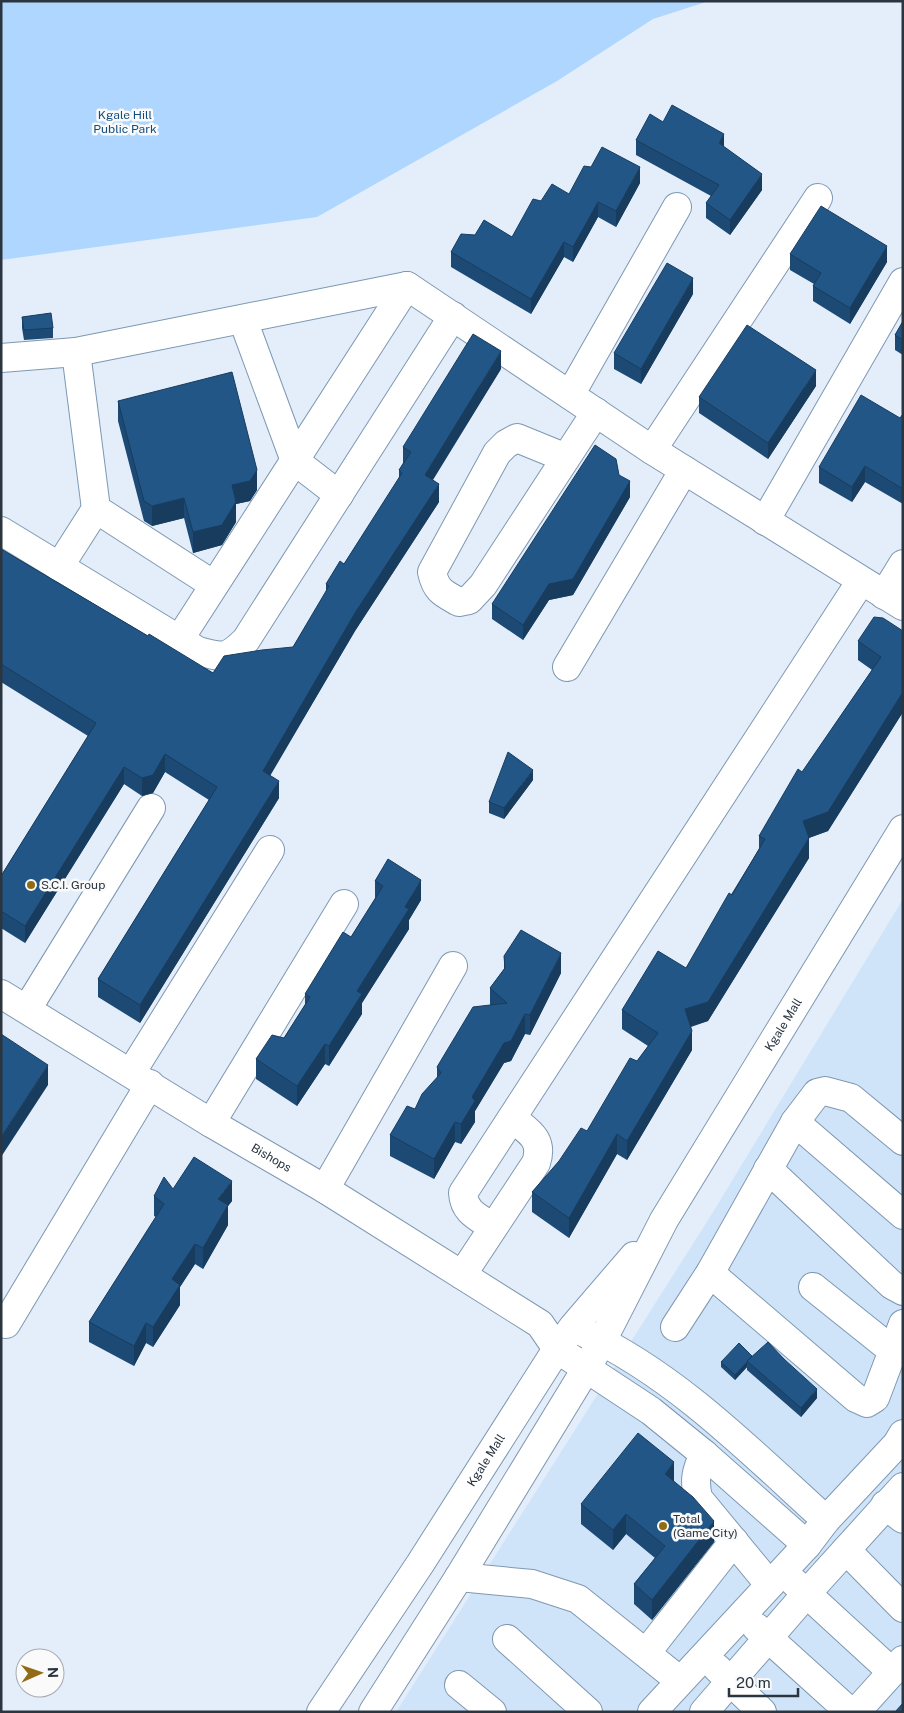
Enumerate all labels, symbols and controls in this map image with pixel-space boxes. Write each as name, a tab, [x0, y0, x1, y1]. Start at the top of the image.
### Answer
park label: Kgale Hill Public Park	[93, 108, 157, 136]
place label: S.C.I. Group	[41, 878, 105, 892]
marker: S.C.I. Group	[25, 879, 37, 891]
street label: Kgale Mall	[762, 995, 805, 1054]
street label: Bishops	[249, 1141, 294, 1175]
street label: Kgale Mall	[464, 1431, 508, 1489]
place label: Total (Game City)	[673, 1512, 738, 1540]
marker: Total (Game City)	[657, 1520, 669, 1532]
north arrow	[15, 1648, 65, 1698]
scale bar	[729, 1666, 798, 1698]
text: N	[45, 1667, 61, 1678]
text: 20 m	[736, 1674, 771, 1691]

